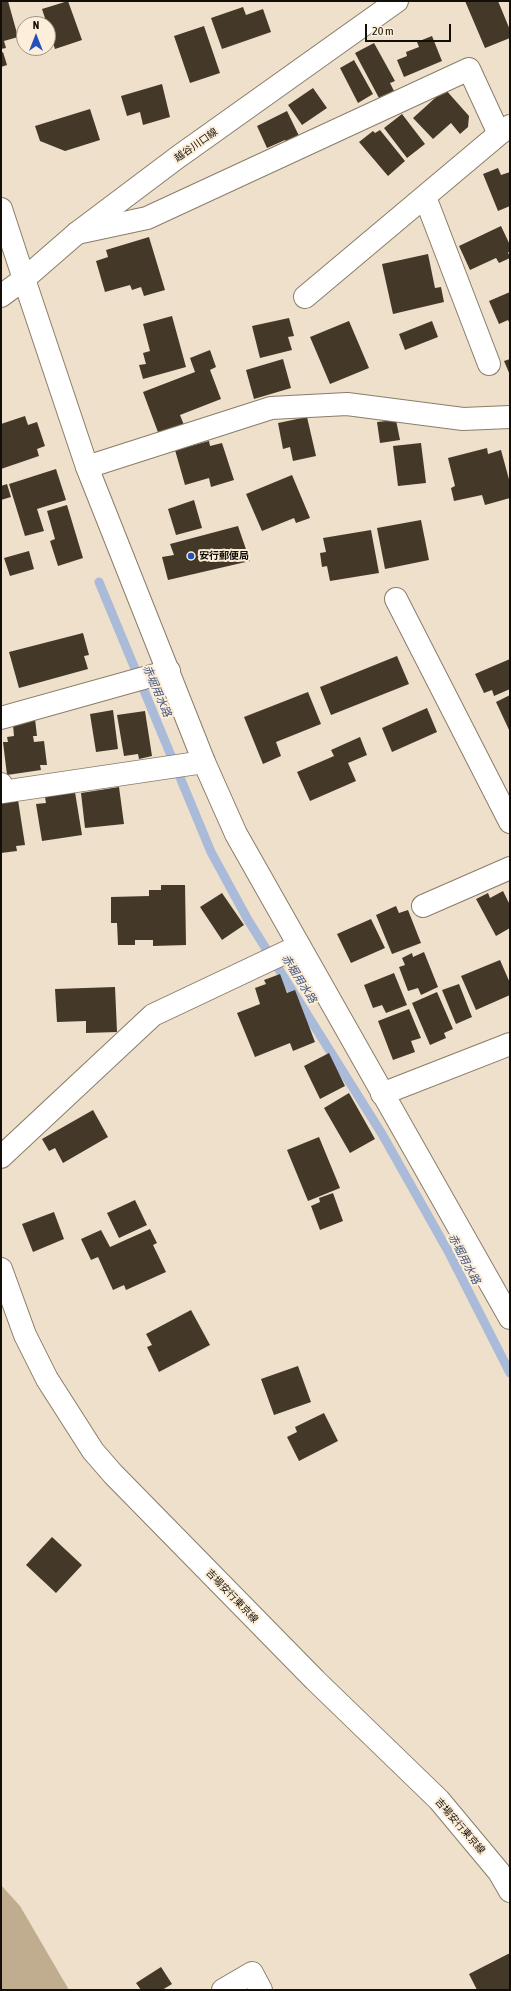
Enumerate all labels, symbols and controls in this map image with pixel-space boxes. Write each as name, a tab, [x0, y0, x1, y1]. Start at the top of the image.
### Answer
north arrow	[16, 16, 56, 56]
scale bar	[367, 16, 453, 42]
text: N	[33, 19, 39, 31]
text: 20 m	[372, 24, 394, 38]
street label: 越谷川口線	[172, 126, 220, 164]
place label: 安行郵便局	[199, 550, 249, 562]
marker: 安行郵便局	[186, 551, 196, 561]
water label: 赤堀用水路	[140, 663, 174, 719]
water label: 赤堀用水路	[279, 952, 319, 1006]
water label: 赤堀用水路	[445, 1232, 483, 1286]
street label: 吉場安行東京線	[203, 1567, 261, 1625]
street label: 吉場安行東京線	[433, 1796, 487, 1856]

